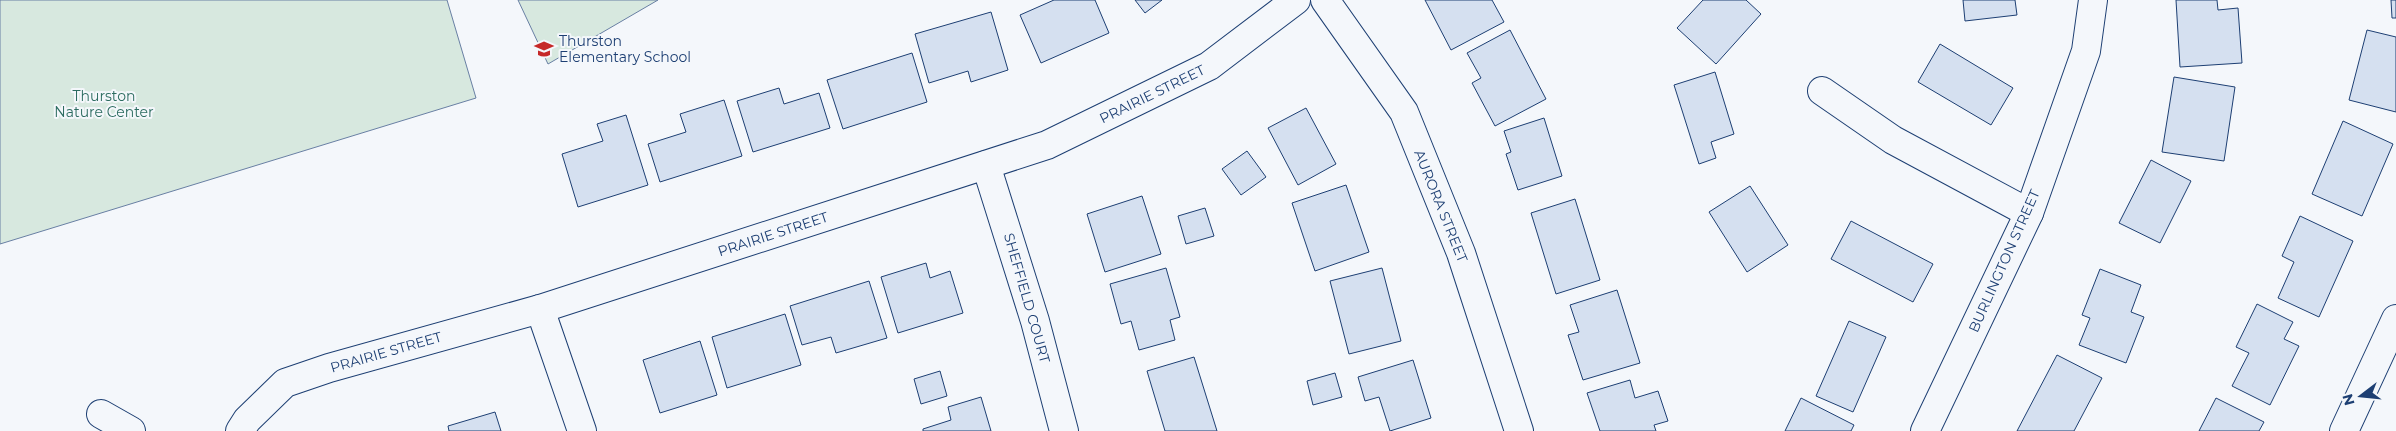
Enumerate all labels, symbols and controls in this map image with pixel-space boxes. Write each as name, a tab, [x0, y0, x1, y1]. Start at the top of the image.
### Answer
place label: Thurston Elementary School	[559, 32, 691, 66]
school or university icon: Thurston Elementary School	[533, 38, 555, 60]
street label: PRAIRIE STREET	[1096, 61, 1208, 127]
park label: Thurston Nature Center	[54, 87, 154, 121]
street label: AURORA STREET	[1410, 147, 1472, 265]
street label: BURLINGTON STREET	[1964, 187, 2044, 335]
street label: PRAIRIE STREET	[715, 208, 831, 260]
street label: SHEFFIELD COURT	[1000, 231, 1054, 365]
street label: PRAIRIE STREET	[328, 327, 444, 377]
north arrow	[2336, 371, 2386, 421]
text: N	[2338, 392, 2359, 408]

